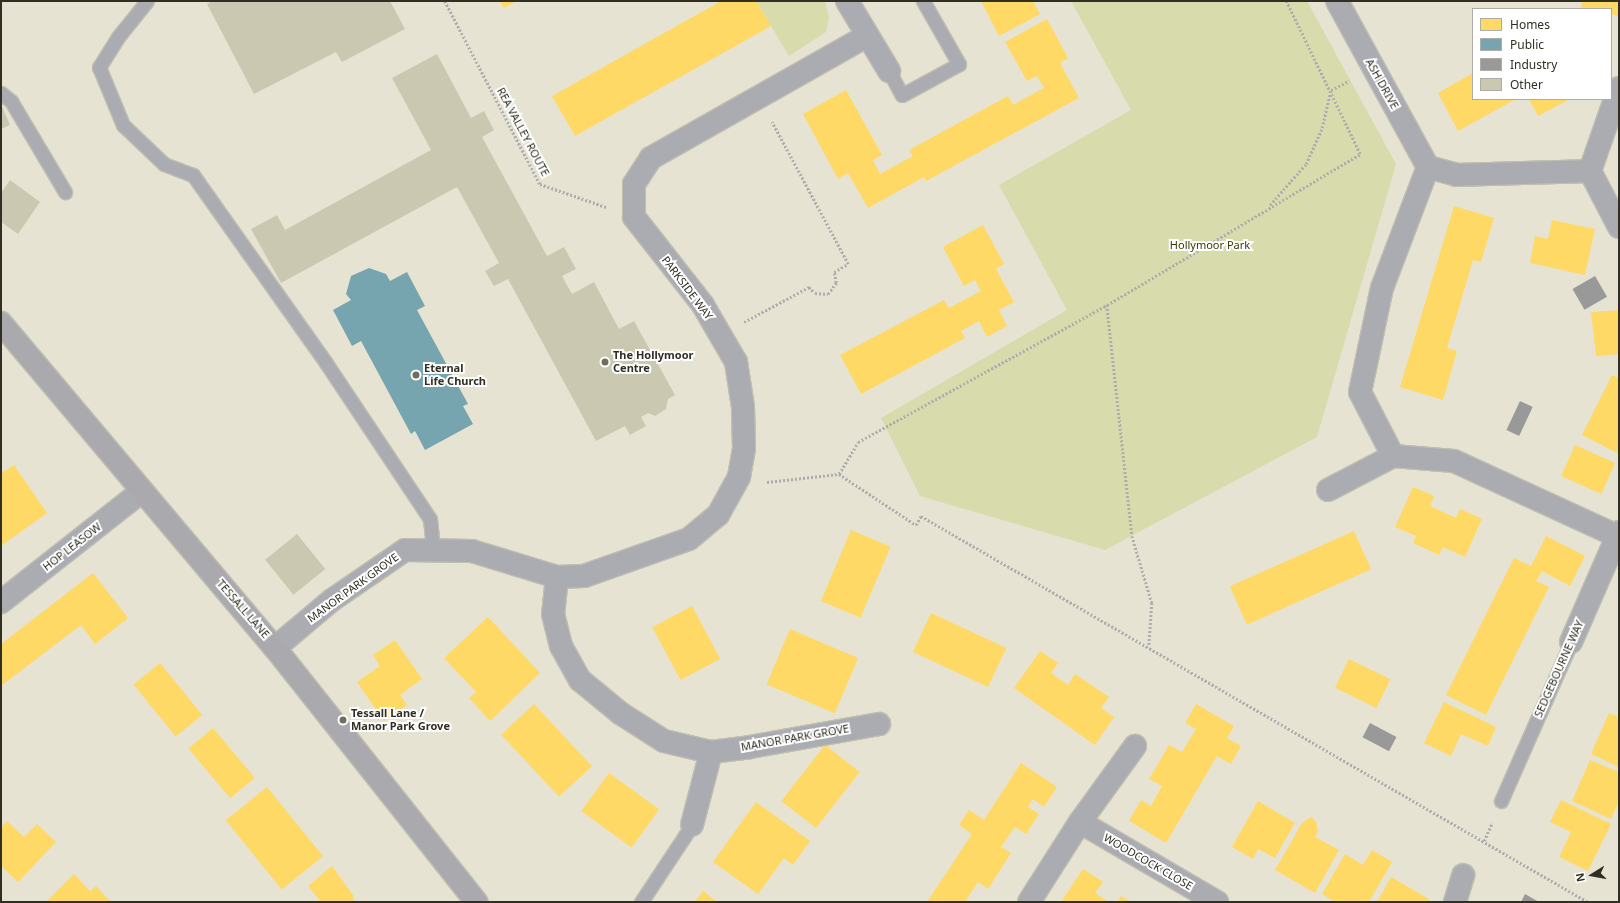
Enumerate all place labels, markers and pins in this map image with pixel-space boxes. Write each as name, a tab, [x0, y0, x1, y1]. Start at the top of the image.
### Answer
place label: The Hollymoor Centre	[613, 349, 693, 375]
marker: The Hollymoor Centre	[600, 357, 610, 367]
place label: Eternal Life Church	[424, 362, 486, 388]
marker: Eternal Life Church	[411, 370, 421, 380]
place label: Tessall Lane / Manor Park Grove	[351, 707, 450, 733]
marker: Tessall Lane / Manor Park Grove	[338, 715, 348, 725]

